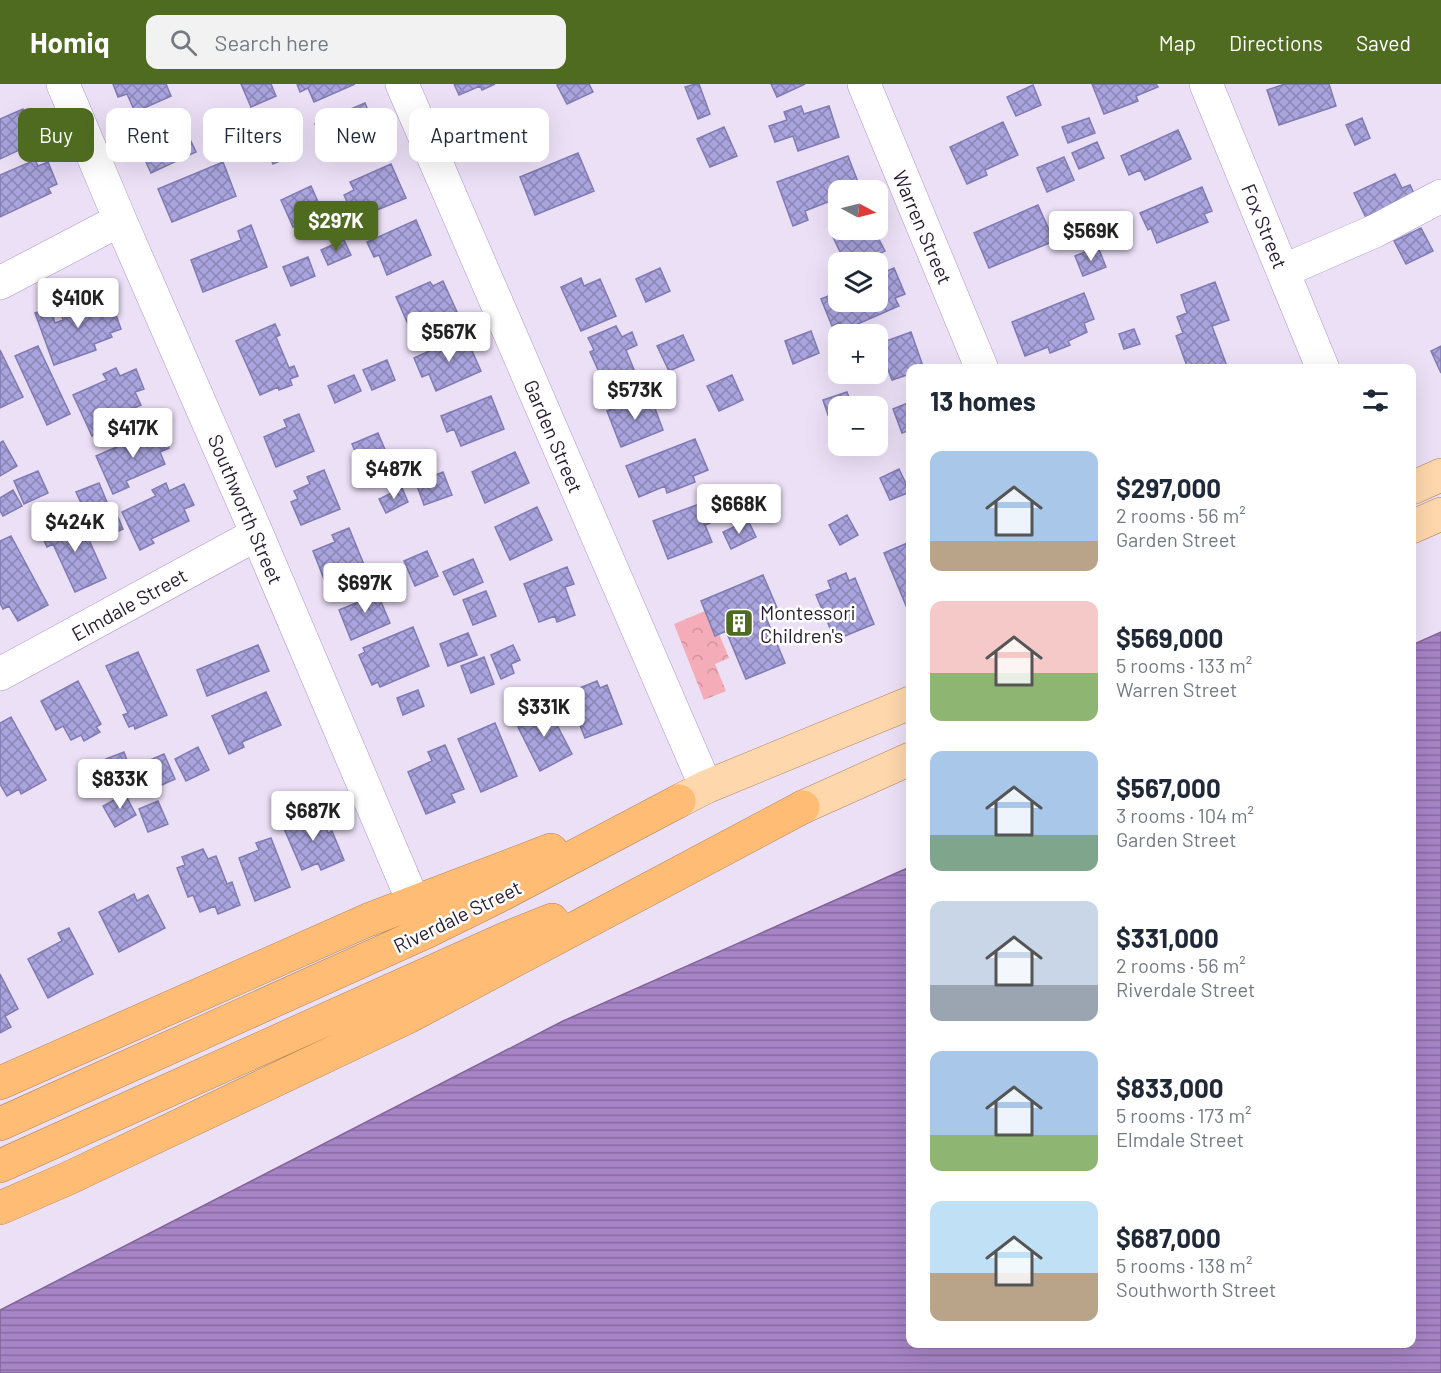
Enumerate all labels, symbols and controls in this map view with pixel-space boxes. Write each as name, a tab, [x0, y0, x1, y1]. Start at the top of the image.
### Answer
search box	[146, 15, 566, 69]
text: Homiq	[30, 25, 110, 59]
icon: search	[167, 26, 200, 59]
text: Search here	[215, 29, 329, 55]
text: Map	[1159, 30, 1196, 55]
text: Directions	[1229, 30, 1323, 55]
text: Saved	[1356, 30, 1411, 55]
chip: Buy	[18, 108, 94, 162]
chip: Rent	[106, 108, 191, 162]
chip: Filters	[203, 108, 303, 162]
chip: New	[315, 108, 397, 162]
chip: Apartment	[409, 108, 549, 162]
street label: Warren Street	[888, 166, 958, 288]
north arrow	[828, 180, 888, 240]
map controls	[828, 180, 888, 456]
street label: Fox Street	[1237, 180, 1293, 272]
pin: $297K	[294, 201, 378, 252]
text: $297K	[308, 208, 364, 232]
pin: $569K	[1049, 211, 1133, 262]
text: $569K	[1063, 218, 1119, 242]
button: layers	[828, 252, 888, 312]
pin: $410K	[36, 278, 120, 329]
text: $410K	[52, 285, 104, 309]
pin: $567K	[407, 312, 491, 363]
text: $567K	[421, 319, 477, 343]
button: +	[828, 324, 888, 384]
pin: $573K	[593, 370, 677, 421]
street label: Garden Street	[519, 376, 589, 496]
text: $573K	[607, 377, 663, 401]
icon: filters	[1359, 384, 1392, 417]
text: 13 homes	[930, 385, 1036, 416]
button: −	[828, 396, 888, 456]
pin: $417K	[91, 408, 175, 459]
text: $417K	[107, 415, 159, 439]
street label: Southworth Street	[204, 430, 288, 588]
pin: $487K	[352, 449, 436, 500]
text: $487K	[366, 456, 422, 480]
text: $297,000	[1116, 472, 1221, 503]
icon: home	[978, 475, 1050, 547]
pin: $668K	[697, 484, 781, 535]
text: $668K	[711, 491, 767, 515]
pin: $424K	[33, 502, 117, 553]
text: 2 rooms · 56 m²	[1116, 503, 1246, 527]
text: $424K	[45, 509, 105, 533]
text: Garden Street	[1116, 527, 1236, 551]
street label: Elmdale Street	[67, 562, 191, 646]
pin: $697K	[323, 563, 407, 614]
text: $697K	[337, 570, 393, 594]
place label: Montessori Children's	[760, 600, 856, 647]
building icon: Montessori Children's	[723, 607, 755, 639]
text: $569,000	[1116, 622, 1223, 653]
icon: home	[978, 625, 1050, 697]
text: 5 rooms · 133 m²	[1116, 653, 1252, 677]
text: Warren Street	[1116, 677, 1237, 701]
pin: $331K	[502, 687, 586, 738]
text: $331K	[518, 694, 570, 718]
pin: $833K	[78, 759, 162, 810]
text: $833K	[92, 766, 148, 790]
text: $567,000	[1116, 772, 1221, 803]
icon: home	[978, 775, 1050, 847]
pin: $687K	[271, 791, 355, 842]
text: $687K	[285, 798, 341, 822]
text: 3 rooms · 104 m²	[1116, 803, 1254, 827]
text: Garden Street	[1116, 827, 1236, 851]
street label: Riverdale Street	[389, 875, 525, 957]
text: $331,000	[1116, 922, 1219, 953]
icon: home	[978, 925, 1050, 997]
text: 2 rooms · 56 m²	[1116, 953, 1246, 977]
text: Riverdale Street	[1116, 977, 1255, 1001]
text: $833,000	[1116, 1072, 1224, 1103]
icon: home	[978, 1075, 1050, 1147]
text: 5 rooms · 173 m²	[1116, 1103, 1251, 1127]
text: Elmdale Street	[1116, 1127, 1244, 1151]
text: $687,000	[1116, 1222, 1221, 1253]
icon: home	[978, 1225, 1050, 1297]
text: 5 rooms · 138 m²	[1116, 1253, 1252, 1277]
text: Southworth Street	[1116, 1277, 1276, 1301]

